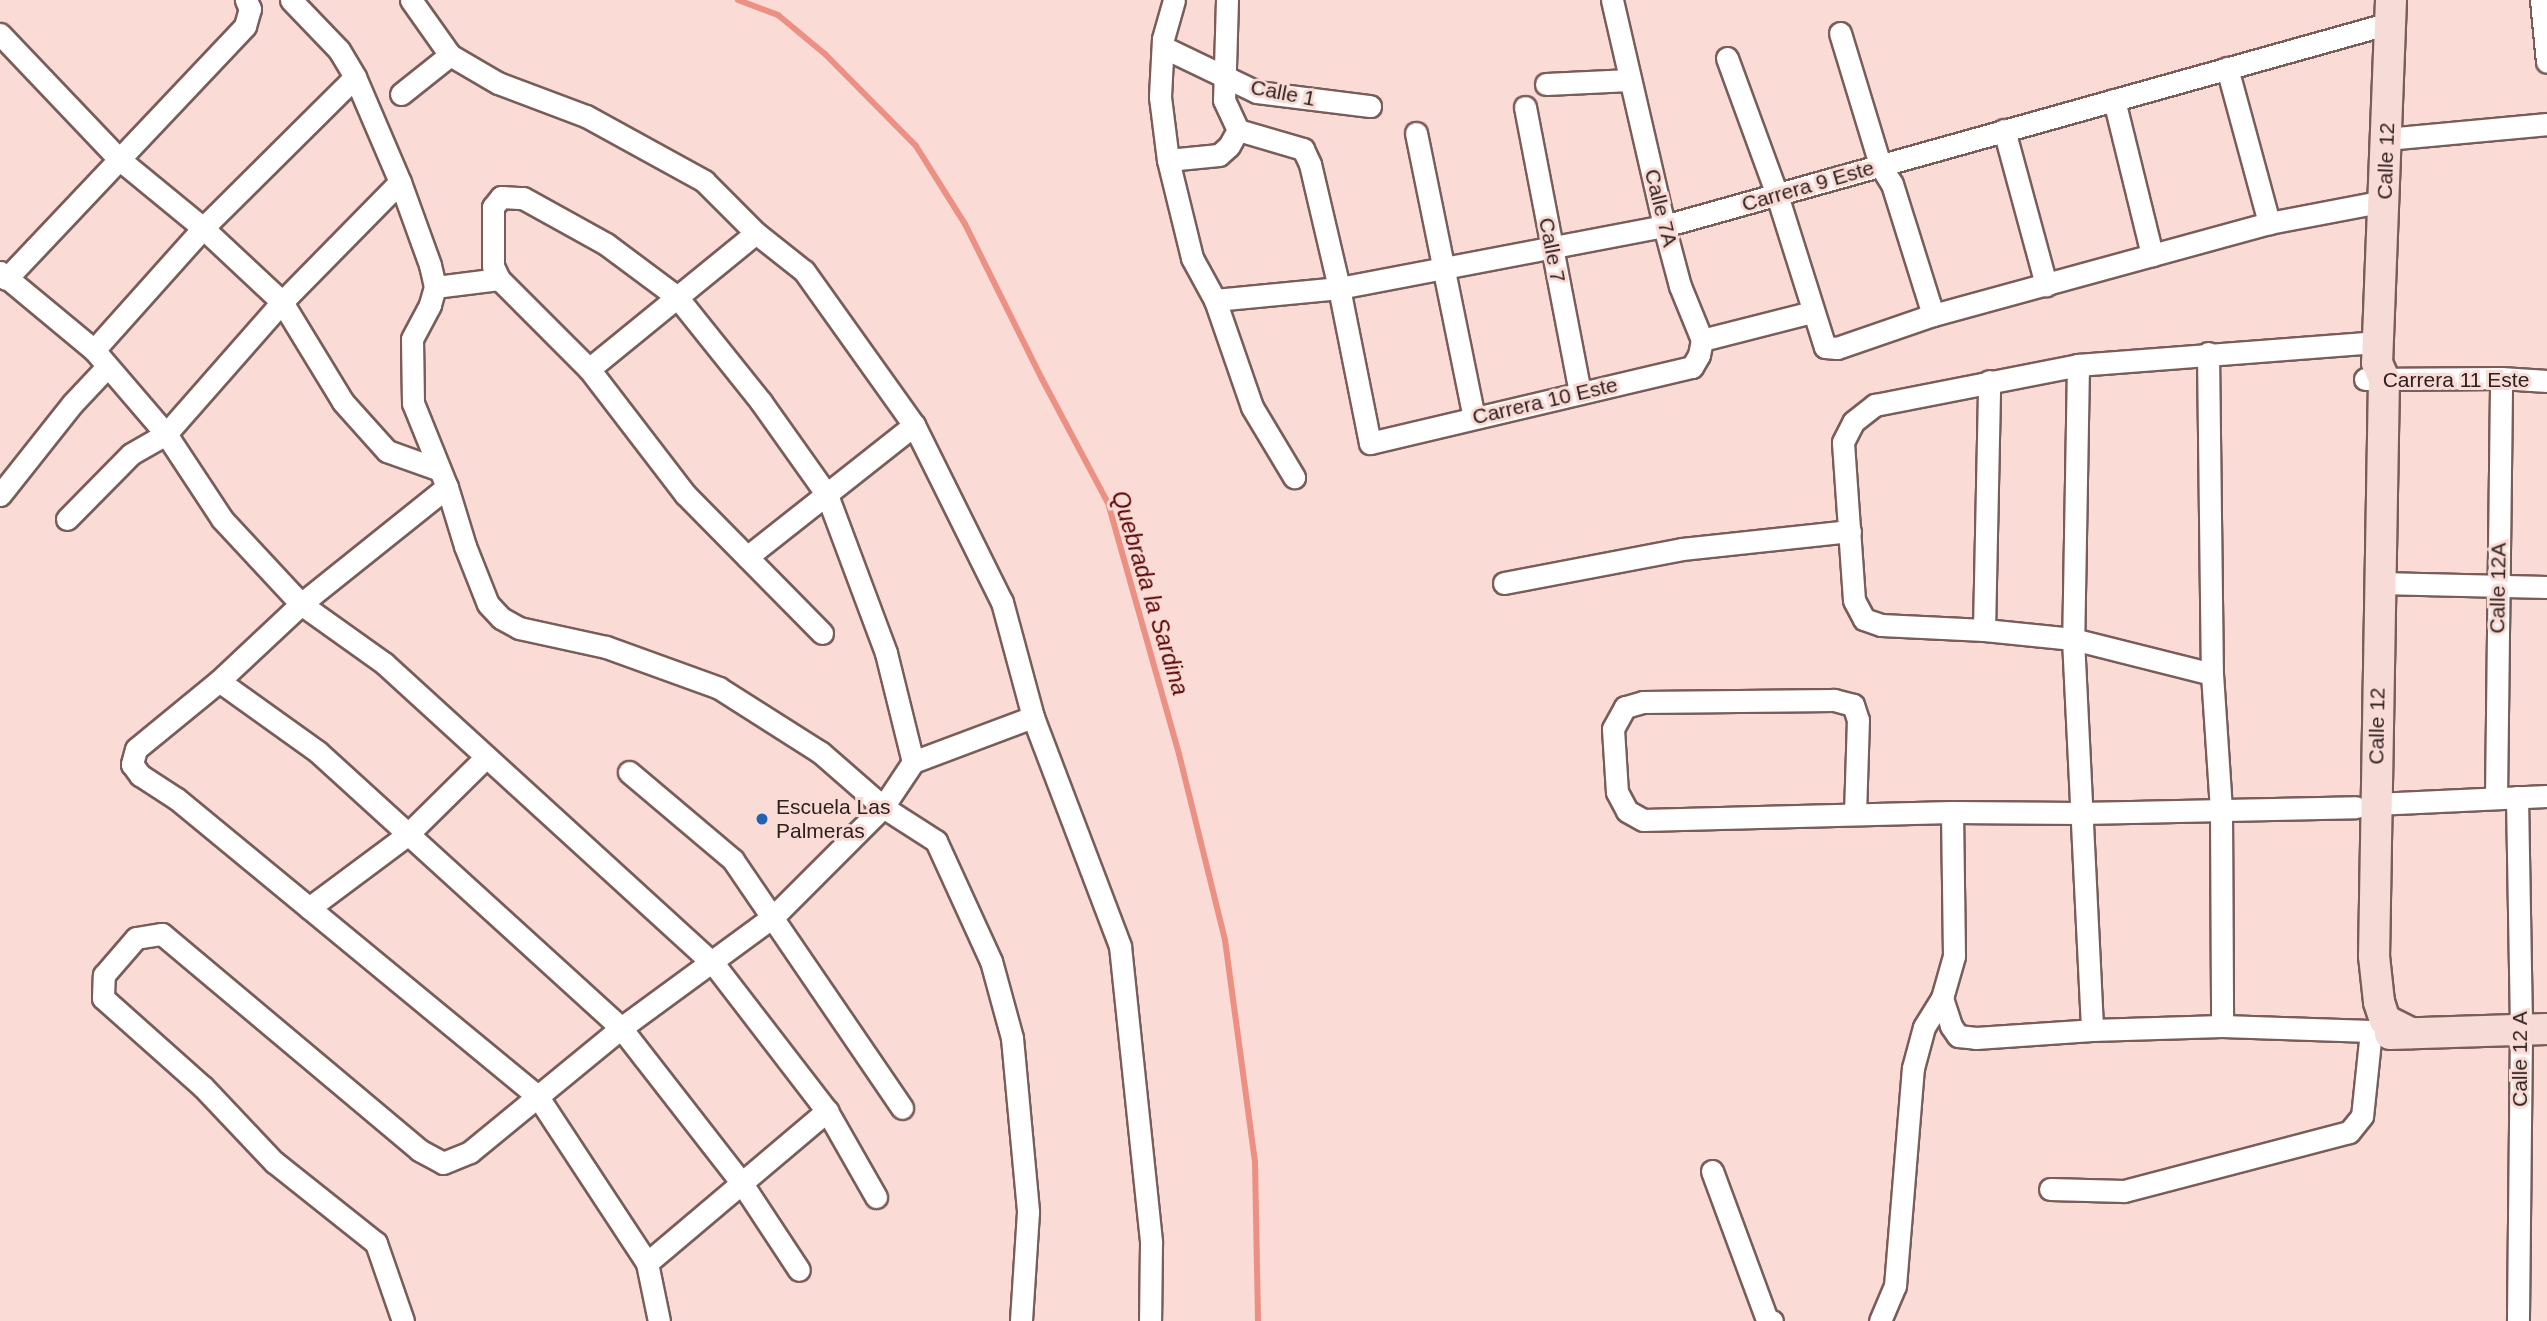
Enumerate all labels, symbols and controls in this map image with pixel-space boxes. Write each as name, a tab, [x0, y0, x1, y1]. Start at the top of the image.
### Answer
street label: Calle 1	[1249, 74, 1317, 112]
street label: Calle 12	[2372, 122, 2400, 200]
street label: Carrera 9 Este	[1739, 155, 1877, 217]
street label: Calle 7A	[1639, 166, 1683, 250]
street label: Calle 7	[1533, 216, 1571, 284]
street label: Carrera 11 Este	[2383, 367, 2529, 393]
street label: Carrera 10 Este	[1470, 372, 1620, 430]
water label: Quebrada la Sardina	[1106, 487, 1194, 699]
street label: Calle 12A	[2485, 542, 2511, 634]
street label: Calle 12	[2364, 687, 2390, 765]
place label: Escuela Las Palmeras	[776, 794, 890, 844]
marker: Escuela Las Palmeras	[754, 811, 770, 827]
street label: Calle 12 A	[2507, 1011, 2533, 1107]

